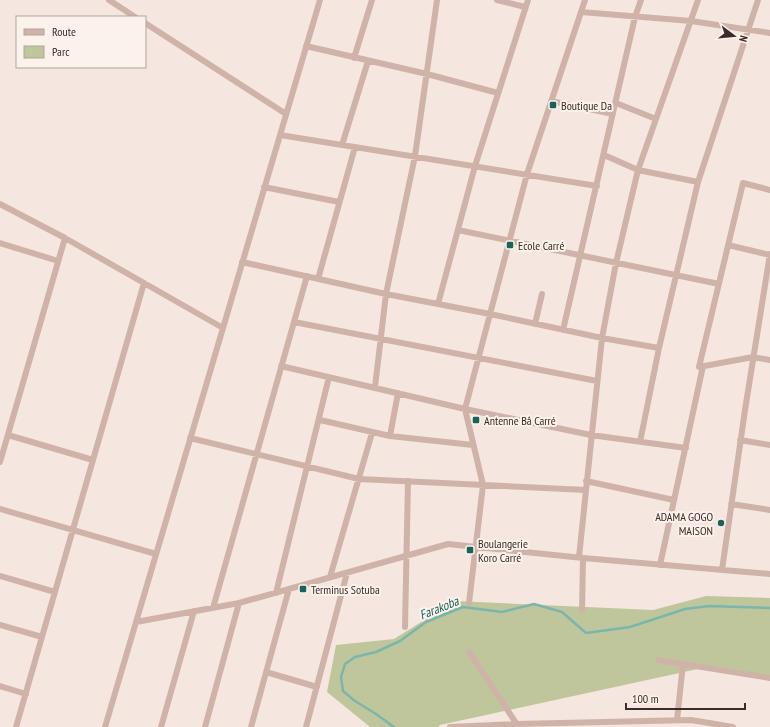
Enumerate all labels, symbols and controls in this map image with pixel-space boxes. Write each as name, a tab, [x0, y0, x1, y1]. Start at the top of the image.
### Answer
legend	[16, 16, 146, 68]
north arrow	[714, 16, 754, 56]
text: Route	[52, 24, 76, 39]
text: N	[736, 34, 751, 44]
text: Parc	[52, 44, 70, 59]
place label: Boutique Da	[561, 98, 612, 113]
marker: Boutique Da	[548, 100, 558, 110]
place label: Ecole Carré	[518, 238, 564, 253]
marker: Ecole Carré	[505, 240, 515, 250]
place label: Antenne Bâ Carré	[484, 413, 556, 428]
marker: Antenne Bâ Carré	[471, 415, 481, 425]
place label: ADAMA GOGO MAISON	[655, 509, 713, 538]
marker: ADAMA GOGO MAISON	[716, 518, 726, 528]
place label: Boulangerie Koro Carré	[478, 536, 528, 565]
marker: Boulangerie Koro Carré	[465, 545, 475, 555]
place label: Terminus Sotuba	[311, 582, 380, 597]
marker: Terminus Sotuba	[298, 584, 308, 594]
water label: Farakoba	[417, 592, 462, 624]
scale bar	[626, 685, 745, 711]
text: 100 m	[632, 691, 659, 706]

